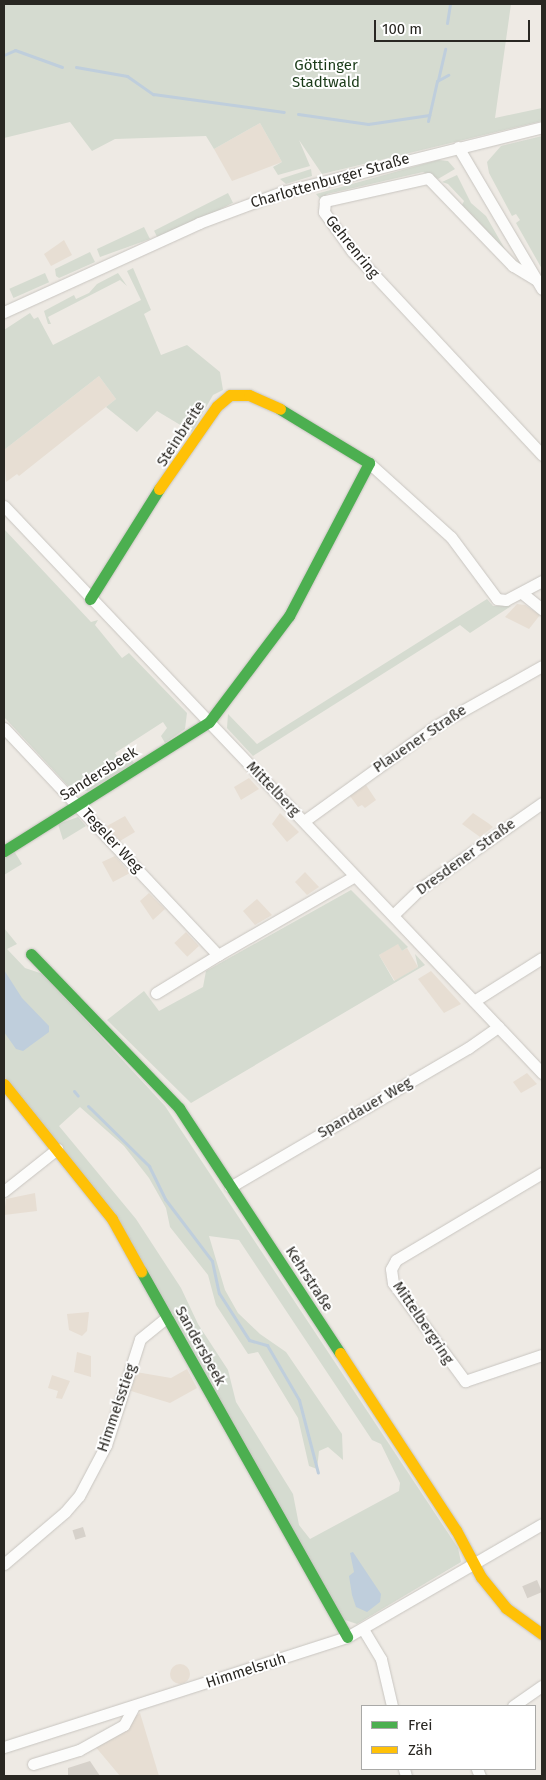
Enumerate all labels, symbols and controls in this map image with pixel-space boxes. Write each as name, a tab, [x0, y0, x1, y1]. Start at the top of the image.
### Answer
scale bar	[376, 10, 532, 42]
text: 100 m	[382, 20, 422, 38]
park label: Göttinger Stadtwald	[292, 56, 360, 91]
street label: Charlottenburger Straße	[248, 150, 412, 212]
street label: Gehrenring	[321, 212, 383, 282]
street label: Steinbreite	[153, 398, 209, 470]
street label: Plauener Straße	[370, 701, 470, 777]
street label: Sandersbeek	[57, 743, 141, 805]
street label: Mittelberg	[242, 758, 304, 820]
street label: Tegeler Weg	[78, 805, 146, 877]
street label: Dresdener Straße	[413, 815, 519, 899]
street label: Spandauer Weg	[315, 1074, 415, 1142]
street label: Kehrstraße	[281, 1243, 337, 1315]
street label: Mittelbergring	[389, 1278, 457, 1368]
street label: Sandersbeek	[171, 1303, 229, 1389]
street label: Himmelsstieg	[93, 1361, 141, 1455]
street label: Himmelsruh	[204, 1650, 288, 1692]
legend	[361, 1705, 536, 1770]
text: Frei	[408, 1716, 433, 1734]
text: Zäh	[408, 1741, 433, 1759]

